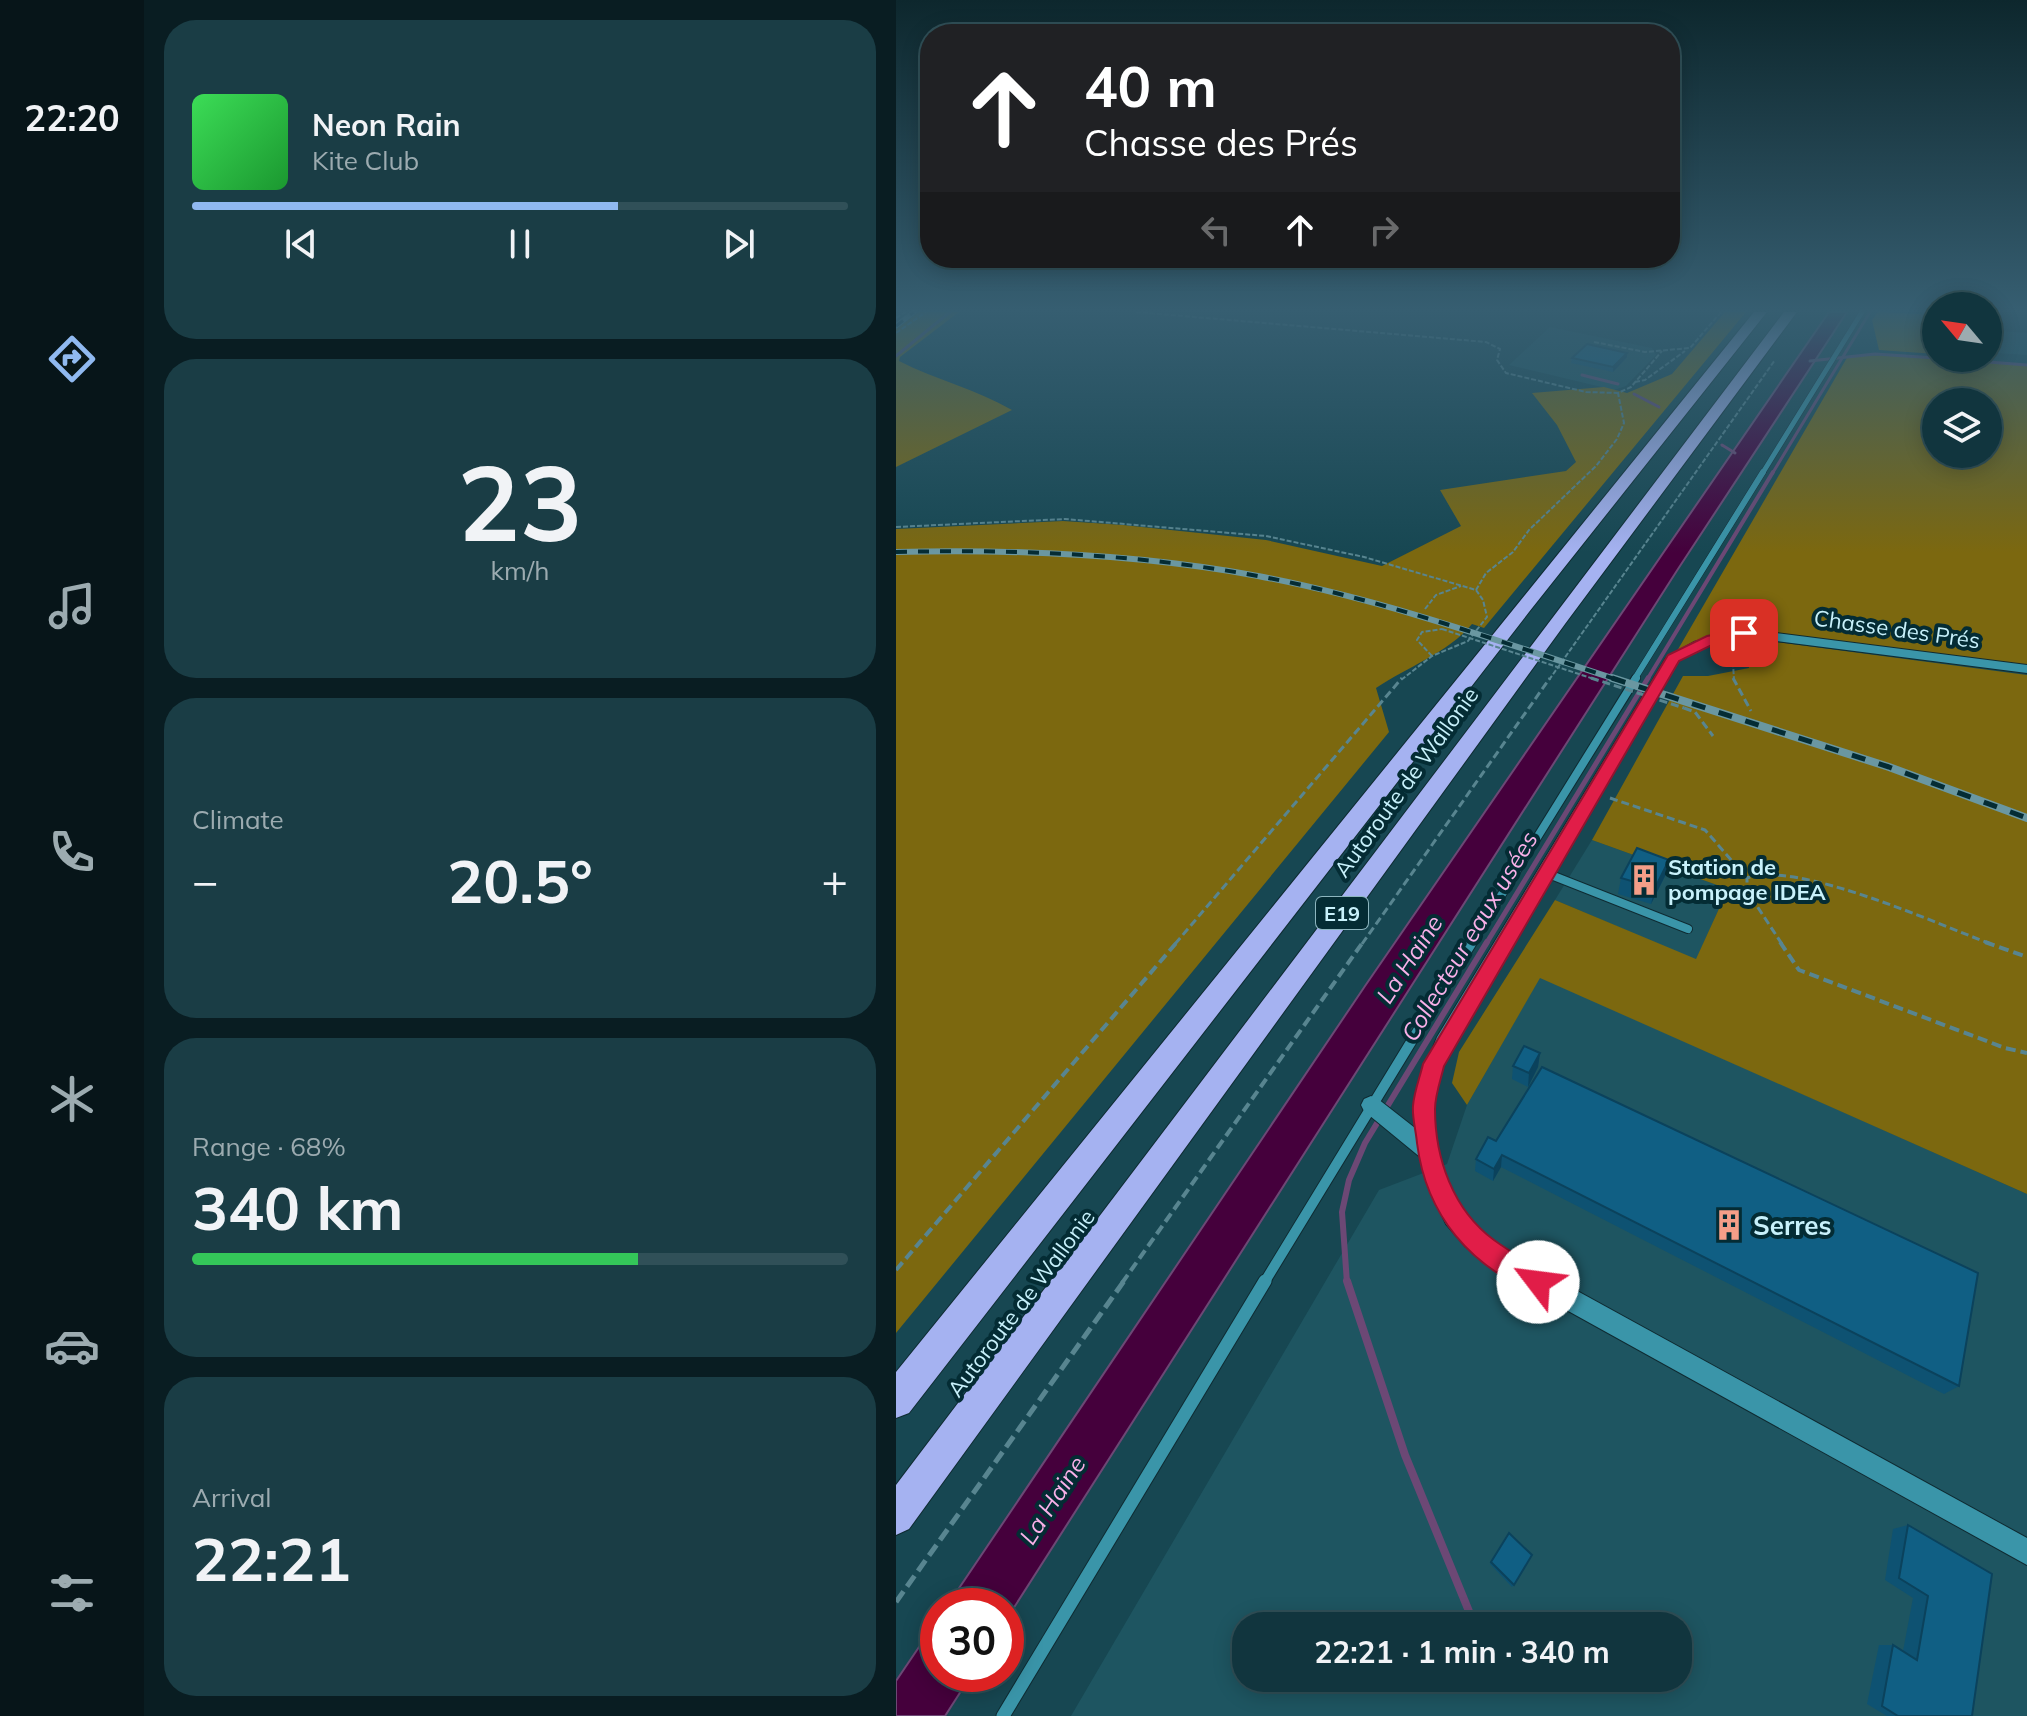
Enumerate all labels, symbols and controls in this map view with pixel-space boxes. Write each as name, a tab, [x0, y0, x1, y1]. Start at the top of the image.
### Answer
text: 40 m	[1084, 51, 1217, 121]
icon: ahead	[952, 56, 1056, 160]
text: 22:20	[24, 95, 120, 140]
text: Neon Rain	[312, 106, 461, 144]
text: Chasse des Prés	[1084, 120, 1358, 165]
text: Kite Club	[312, 144, 419, 177]
icon: left	[1194, 208, 1238, 252]
icon: ahead	[1278, 208, 1322, 252]
icon: right	[1362, 208, 1406, 252]
icon: previous	[279, 222, 323, 266]
icon: pause	[498, 222, 542, 266]
icon: next	[717, 222, 761, 266]
north arrow	[1922, 292, 2002, 372]
map controls	[1922, 292, 2002, 468]
icon: directions	[44, 331, 100, 387]
button: layers	[1922, 388, 2002, 468]
text: 23	[458, 436, 582, 567]
text: km/h	[491, 554, 549, 587]
icon: music	[44, 578, 100, 634]
pin	[1710, 599, 1778, 667]
street label: Chasse des Prés	[1812, 603, 1982, 655]
icon: arrive	[1722, 611, 1766, 655]
street label: Autoroute de Wallonie	[1328, 682, 1484, 882]
text: Climate	[192, 803, 284, 836]
icon: phone	[44, 824, 100, 880]
water label: Collecteur eaux usées	[1394, 825, 1544, 1047]
text: 20.5°	[447, 843, 593, 918]
text: −	[192, 853, 218, 908]
text: +	[822, 853, 848, 908]
place label: Station de pompage IDEA	[1668, 853, 1826, 906]
building icon: Station de pompage IDEA	[1627, 863, 1661, 897]
road number: E19	[1316, 897, 1368, 929]
water label: La Haine	[1369, 909, 1449, 1009]
icon: climate	[44, 1071, 100, 1127]
text: Range · 68%	[192, 1130, 346, 1163]
text: 340 km	[192, 1170, 404, 1245]
street label: Autoroute de Wallonie	[941, 1204, 1101, 1402]
building icon: Serres	[1712, 1208, 1746, 1242]
place label: Serres	[1753, 1209, 1832, 1242]
position arrow	[1496, 1240, 1580, 1324]
icon: car	[44, 1318, 100, 1374]
water label: La Haine	[1012, 1450, 1092, 1550]
text: Arrival	[192, 1481, 272, 1514]
text: 22:21	[192, 1521, 351, 1596]
icon: filters	[44, 1565, 100, 1621]
speed limit sign: 30	[920, 1588, 1024, 1692]
text: 22:21 · 1 min · 340 m	[1314, 1633, 1610, 1671]

